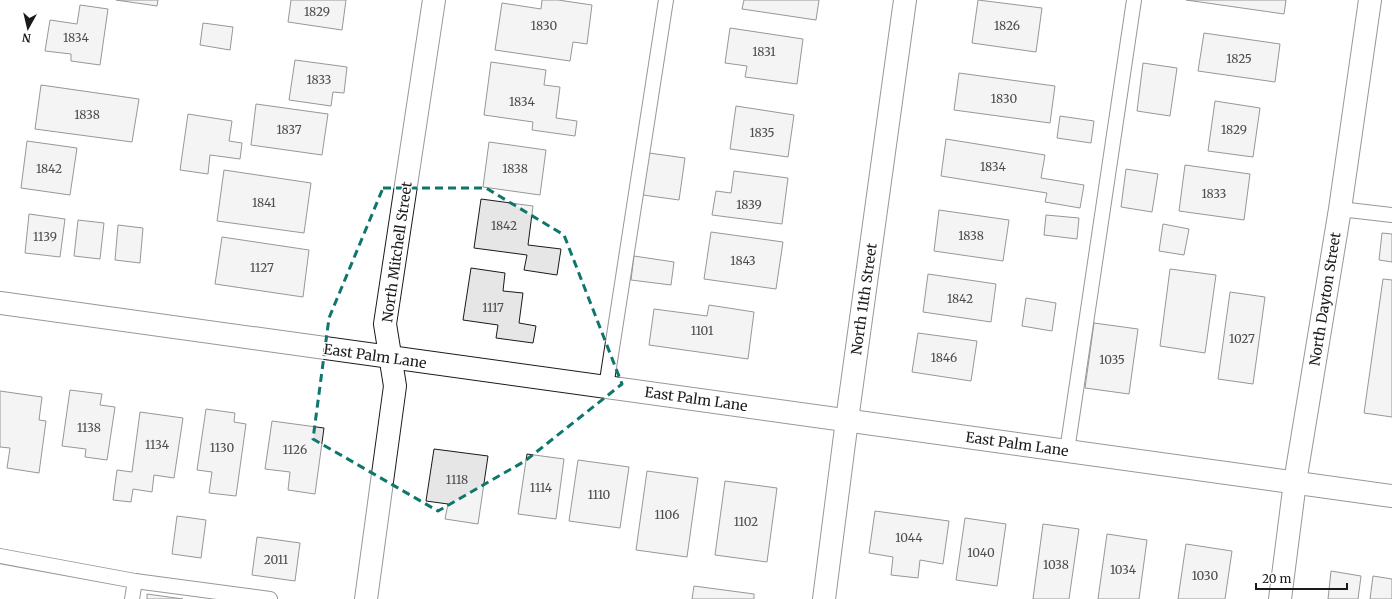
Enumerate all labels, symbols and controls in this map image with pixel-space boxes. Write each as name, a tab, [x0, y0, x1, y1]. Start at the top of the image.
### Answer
house number: 1829	[304, 4, 330, 19]
north arrow	[8, 8, 48, 48]
house number: 1830	[531, 18, 557, 33]
house number: 1826	[994, 18, 1020, 33]
text: N	[21, 30, 32, 45]
house number: 1834	[63, 30, 90, 45]
house number: 1831	[752, 44, 776, 59]
house number: 1825	[1226, 51, 1252, 66]
house number: 1833	[307, 72, 332, 87]
house number: 1830	[991, 91, 1017, 106]
house number: 1834	[509, 94, 536, 109]
house number: 1838	[74, 107, 100, 122]
house number: 1837	[276, 122, 302, 137]
house number: 1829	[1221, 122, 1247, 137]
house number: 1835	[750, 125, 775, 140]
house number: 1834	[980, 159, 1007, 174]
house number: 1842	[36, 161, 62, 176]
house number: 1838	[502, 161, 528, 176]
street label: North Mitchell Street	[378, 180, 416, 324]
house number: 1833	[1202, 186, 1227, 201]
house number: 1841	[252, 195, 277, 210]
house number: 1839	[736, 197, 762, 212]
house number: 1842	[491, 218, 517, 233]
house number: 1838	[958, 228, 984, 243]
house number: 1139	[33, 229, 57, 244]
street label: North Dayton Street	[1306, 230, 1345, 367]
street label: North 11th Street	[847, 241, 881, 356]
house number: 1843	[730, 253, 756, 268]
house number: 1127	[250, 260, 274, 275]
house number: 1842	[947, 291, 973, 306]
house number: 1117	[482, 300, 504, 315]
house number: 1101	[691, 323, 714, 338]
house number: 1027	[1229, 331, 1255, 346]
street label: East Palm Lane	[322, 340, 428, 372]
house number: 1846	[931, 350, 957, 365]
house number: 1035	[1099, 352, 1125, 367]
street label: East Palm Lane	[643, 383, 749, 415]
house number: 1138	[77, 420, 101, 435]
street label: East Palm Lane	[964, 428, 1070, 460]
house number: 1134	[145, 437, 170, 452]
house number: 1130	[210, 440, 235, 455]
house number: 1126	[283, 442, 307, 457]
house number: 1118	[446, 472, 468, 487]
house number: 1114	[530, 480, 553, 495]
house number: 1110	[588, 487, 611, 502]
house number: 1106	[655, 507, 679, 522]
house number: 1102	[734, 514, 758, 529]
house number: 1044	[895, 530, 923, 545]
house number: 1040	[967, 545, 995, 560]
house number: 2011	[264, 552, 289, 567]
house number: 1038	[1043, 557, 1069, 572]
house number: 1034	[1110, 562, 1137, 577]
scale bar	[1256, 565, 1347, 591]
house number: 1030	[1192, 568, 1219, 583]
text: 20 m	[1262, 571, 1291, 586]

